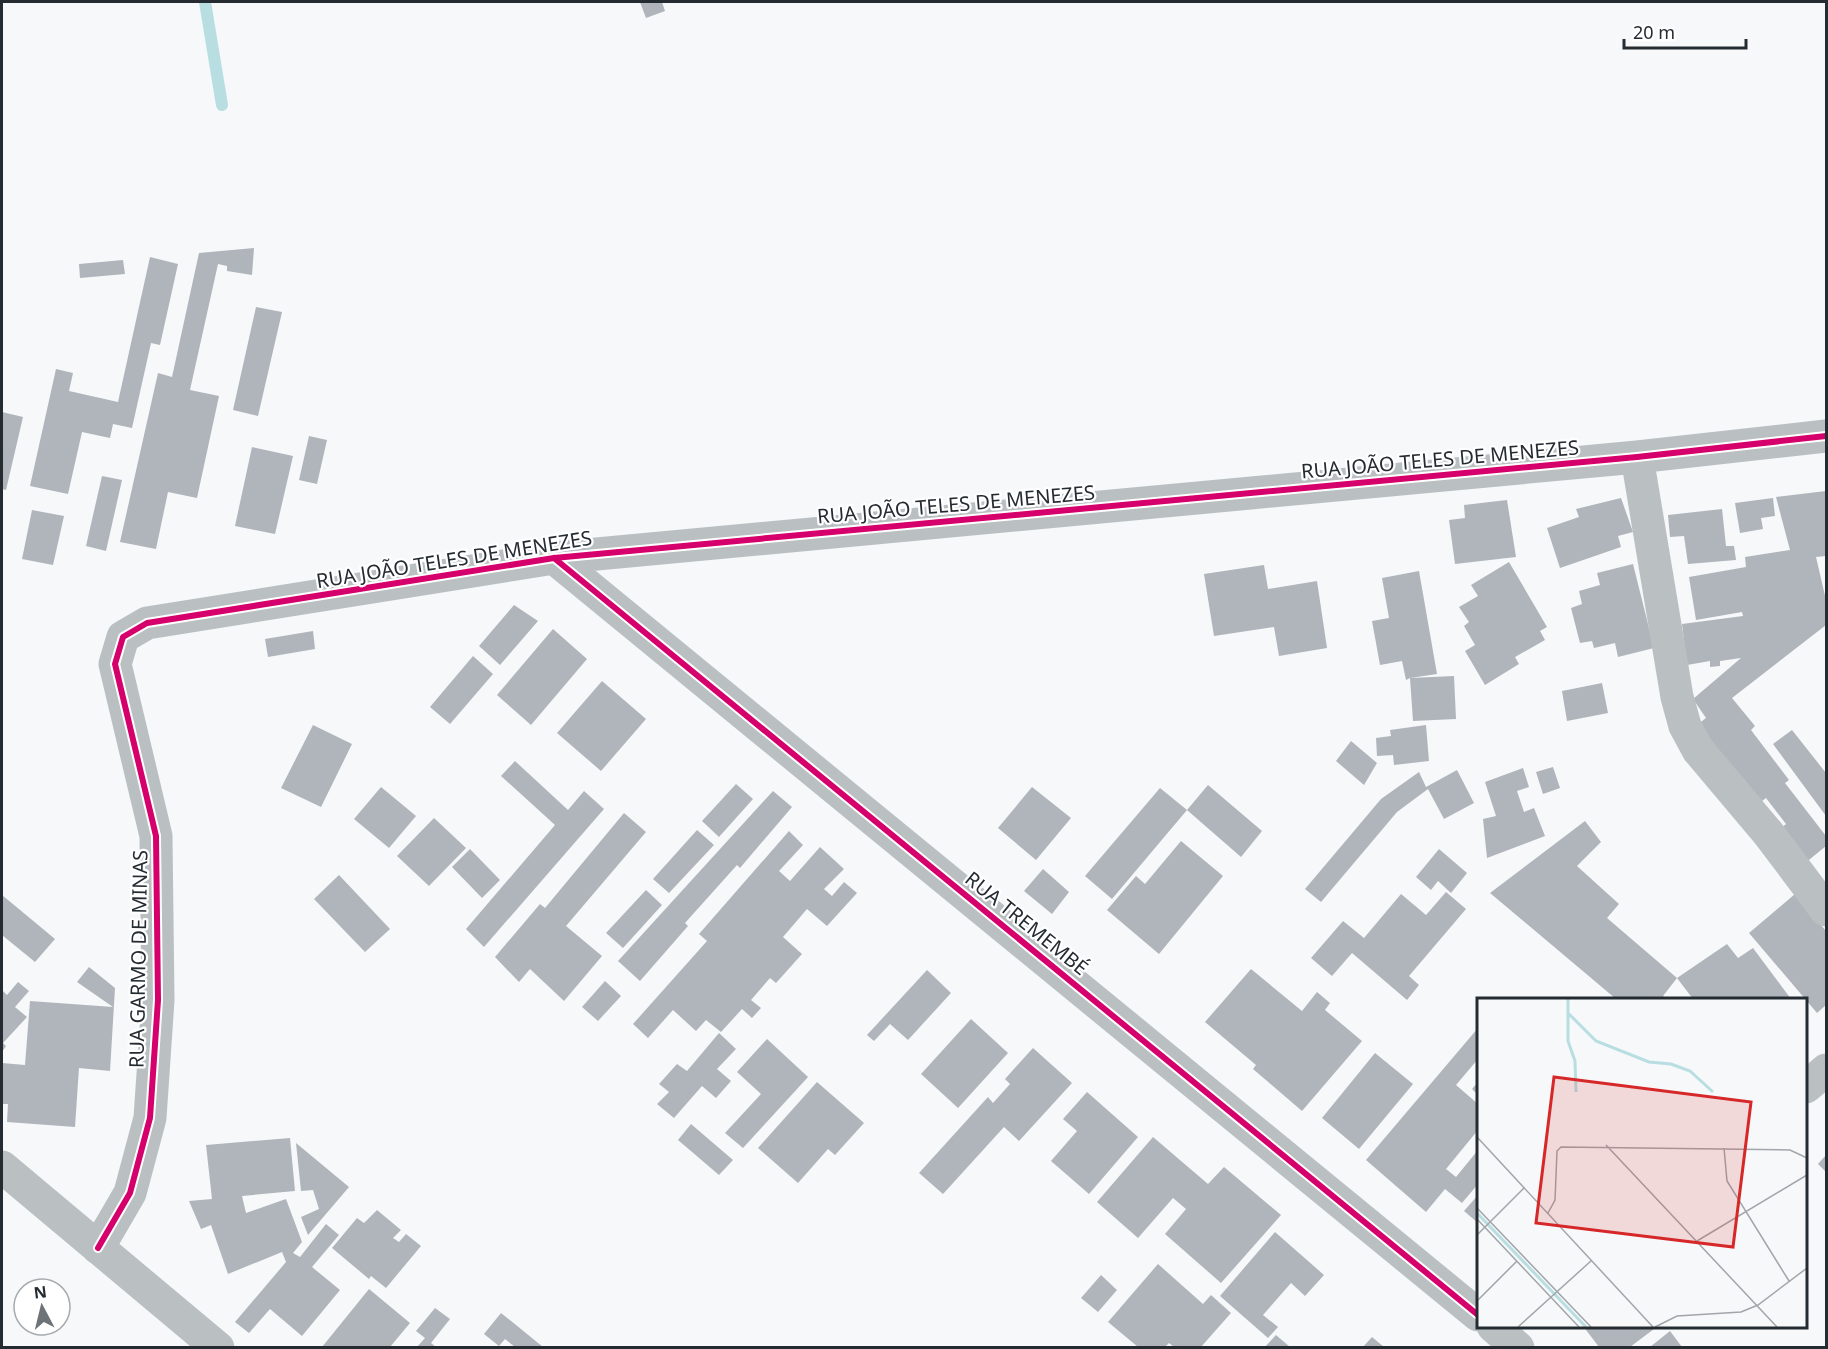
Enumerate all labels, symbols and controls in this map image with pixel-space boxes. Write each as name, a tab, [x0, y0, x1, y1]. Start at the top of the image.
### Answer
scale bar	[1624, 12, 1746, 50]
text: 20 m	[1633, 20, 1675, 44]
street label: RUA JOÃO TELES DE MENEZES	[1300, 433, 1580, 485]
street label: RUA JOÃO TELES DE MENEZES	[816, 478, 1096, 530]
street label: RUA JOÃO TELES DE MENEZES	[314, 524, 594, 594]
street label: RUA GARMO DE MINAS	[123, 850, 153, 1068]
street label: RUA TREMEMBÉ	[960, 865, 1094, 981]
inset map	[1477, 998, 1807, 1328]
north arrow	[12, 1277, 72, 1337]
text: N	[32, 1280, 48, 1304]

